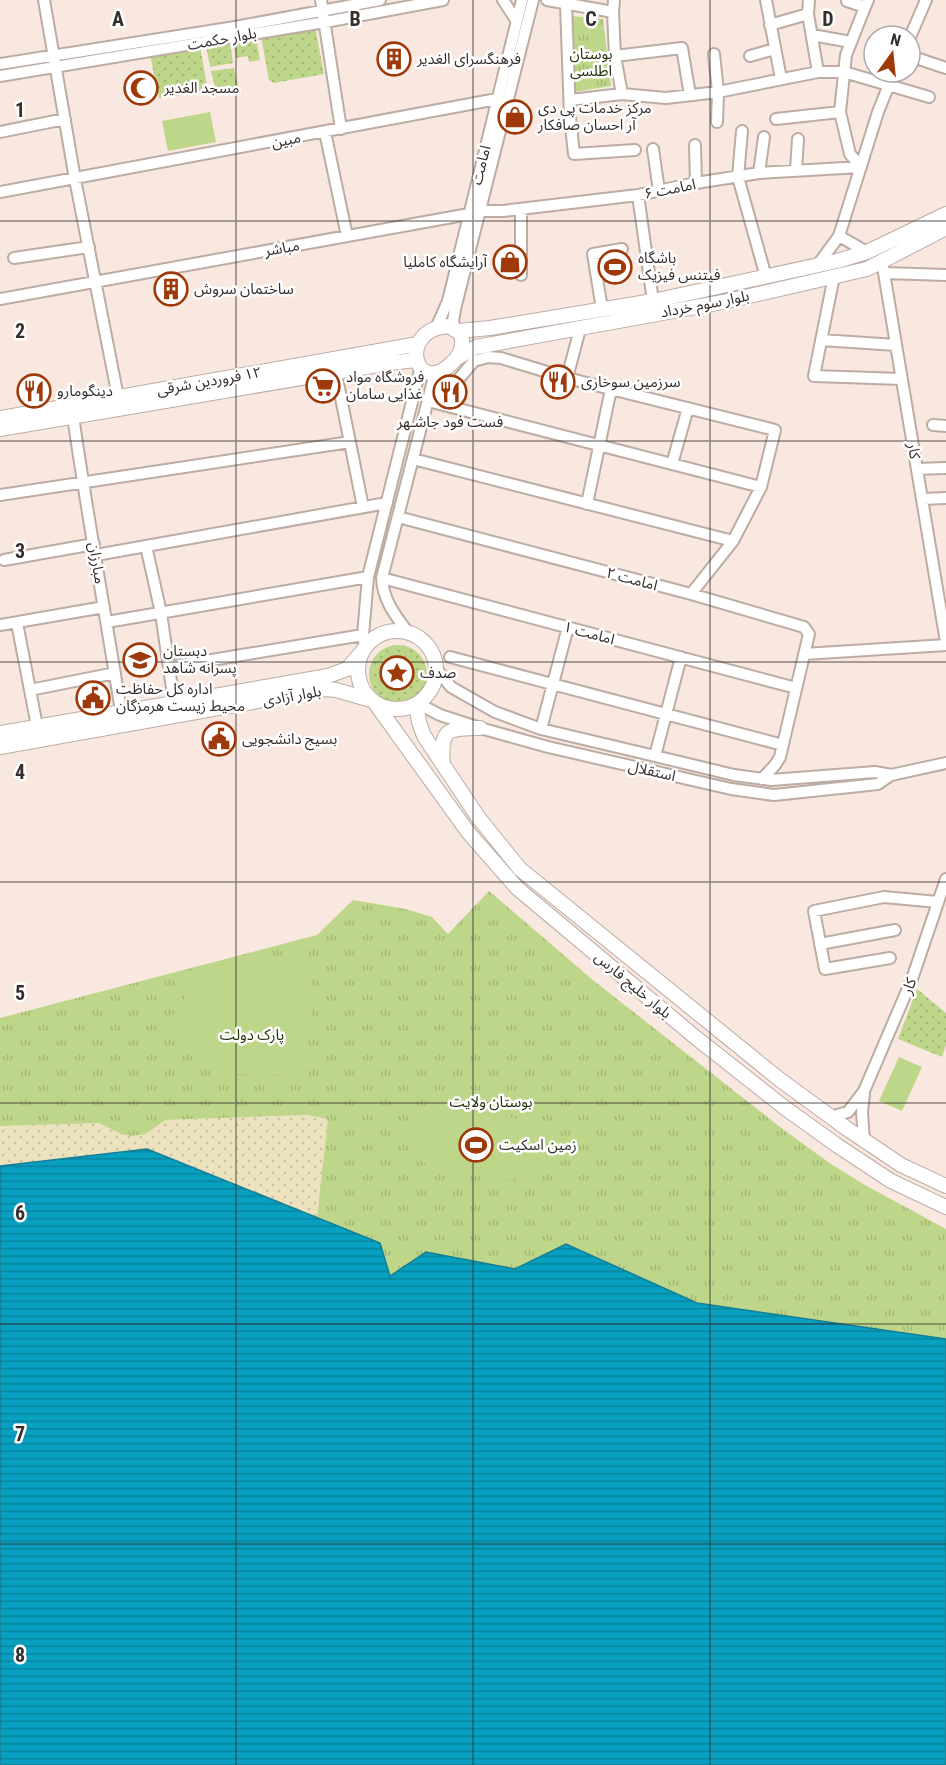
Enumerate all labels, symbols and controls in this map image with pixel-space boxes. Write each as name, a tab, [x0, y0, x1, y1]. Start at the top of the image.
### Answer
text: A	[112, 7, 124, 31]
text: B	[349, 7, 361, 31]
text: C	[585, 7, 597, 31]
text: D	[822, 7, 834, 31]
street label: بلوار حکمت	[186, 24, 258, 54]
north arrow	[862, 24, 922, 84]
text: N	[889, 30, 903, 50]
building icon: فرهنگسرای الغدیر	[376, 41, 412, 77]
park label: بوستان اطلسی	[569, 45, 613, 80]
place label: فرهنگسرای الغدیر	[416, 50, 521, 68]
mosque icon: مسجد الغدیر	[123, 70, 159, 106]
place label: مسجد الغدیر	[163, 79, 239, 97]
text: 1	[15, 98, 25, 122]
shop icon: مرکز خدمات پی دی آر احسان صافکار	[497, 99, 533, 135]
place label: مرکز خدمات پی دی آر احسان صافکار	[537, 99, 652, 134]
street label: مبین	[270, 128, 302, 152]
street label: امامت	[467, 143, 495, 187]
street label: امامت ۶	[643, 175, 697, 203]
street label: مباشر	[262, 236, 301, 260]
shop icon: آرایشگاه کاملیا	[492, 244, 528, 280]
sports icon: باشگاه فیتنس فیزیک	[597, 249, 633, 285]
place label: باشگاه فیتنس فیزیک	[638, 249, 721, 284]
place label: آرایشگاه کاملیا	[403, 253, 488, 271]
building icon: ساختمان سروش	[153, 271, 189, 307]
place label: ساختمان سروش	[194, 280, 294, 298]
street label: بلوار سوم خرداد	[659, 287, 751, 323]
text: 2	[15, 319, 25, 343]
street label: ١٢ فروردین شرقی	[155, 363, 263, 399]
restaurant icon: سرزمین سوخاری	[540, 364, 576, 400]
supermarket icon: فروشگاه مواد غذایی سامان	[305, 368, 341, 404]
place label: فروشگاه مواد غذایی سامان	[346, 368, 425, 403]
restaurant icon: دینگومارو	[16, 373, 52, 409]
place label: سرزمین سوخاری	[581, 373, 681, 391]
restaurant icon: فست فود جاشـهر	[432, 374, 468, 410]
place label: دینگومارو	[57, 382, 113, 400]
place label: فست فود جاشـهر	[396, 413, 503, 431]
street label: کار	[904, 441, 924, 461]
text: 3	[15, 539, 25, 563]
street label: مبارزان	[85, 541, 109, 585]
street label: امامت ۲	[604, 564, 660, 594]
street label: امامت ۱	[561, 618, 617, 648]
school or university icon: دبستان پسرانه شاهد	[122, 642, 158, 678]
place label: دبستان پسرانه شاهد	[163, 642, 237, 678]
place icon: صدف	[379, 655, 415, 691]
place label: صدف	[420, 664, 456, 682]
public building icon: اداره کل حفاظت محیط زیست هرمزگان	[75, 680, 111, 716]
place label: اداره کل حفاظت محیط زیست هرمزگان	[116, 680, 245, 715]
street label: بلوار آزادی	[261, 682, 323, 710]
public building icon: بسیج دانشجویی	[201, 721, 237, 757]
place label: بسیج دانشجویی	[242, 730, 337, 751]
street label: استقلال	[627, 757, 677, 785]
text: 4	[15, 760, 25, 784]
street label: بلوار خلیج فارس	[589, 948, 675, 1025]
street label: کار	[897, 974, 921, 998]
text: 5	[15, 981, 25, 1005]
park label: پارک دولت	[220, 1026, 284, 1045]
park label: بوستان ولایت	[450, 1093, 532, 1111]
sports icon: زمین اسکیت	[458, 1127, 494, 1163]
place label: زمین اسکیت	[499, 1136, 577, 1154]
text: 6	[15, 1201, 25, 1225]
text: 7	[15, 1422, 25, 1446]
text: 8	[15, 1643, 25, 1667]

